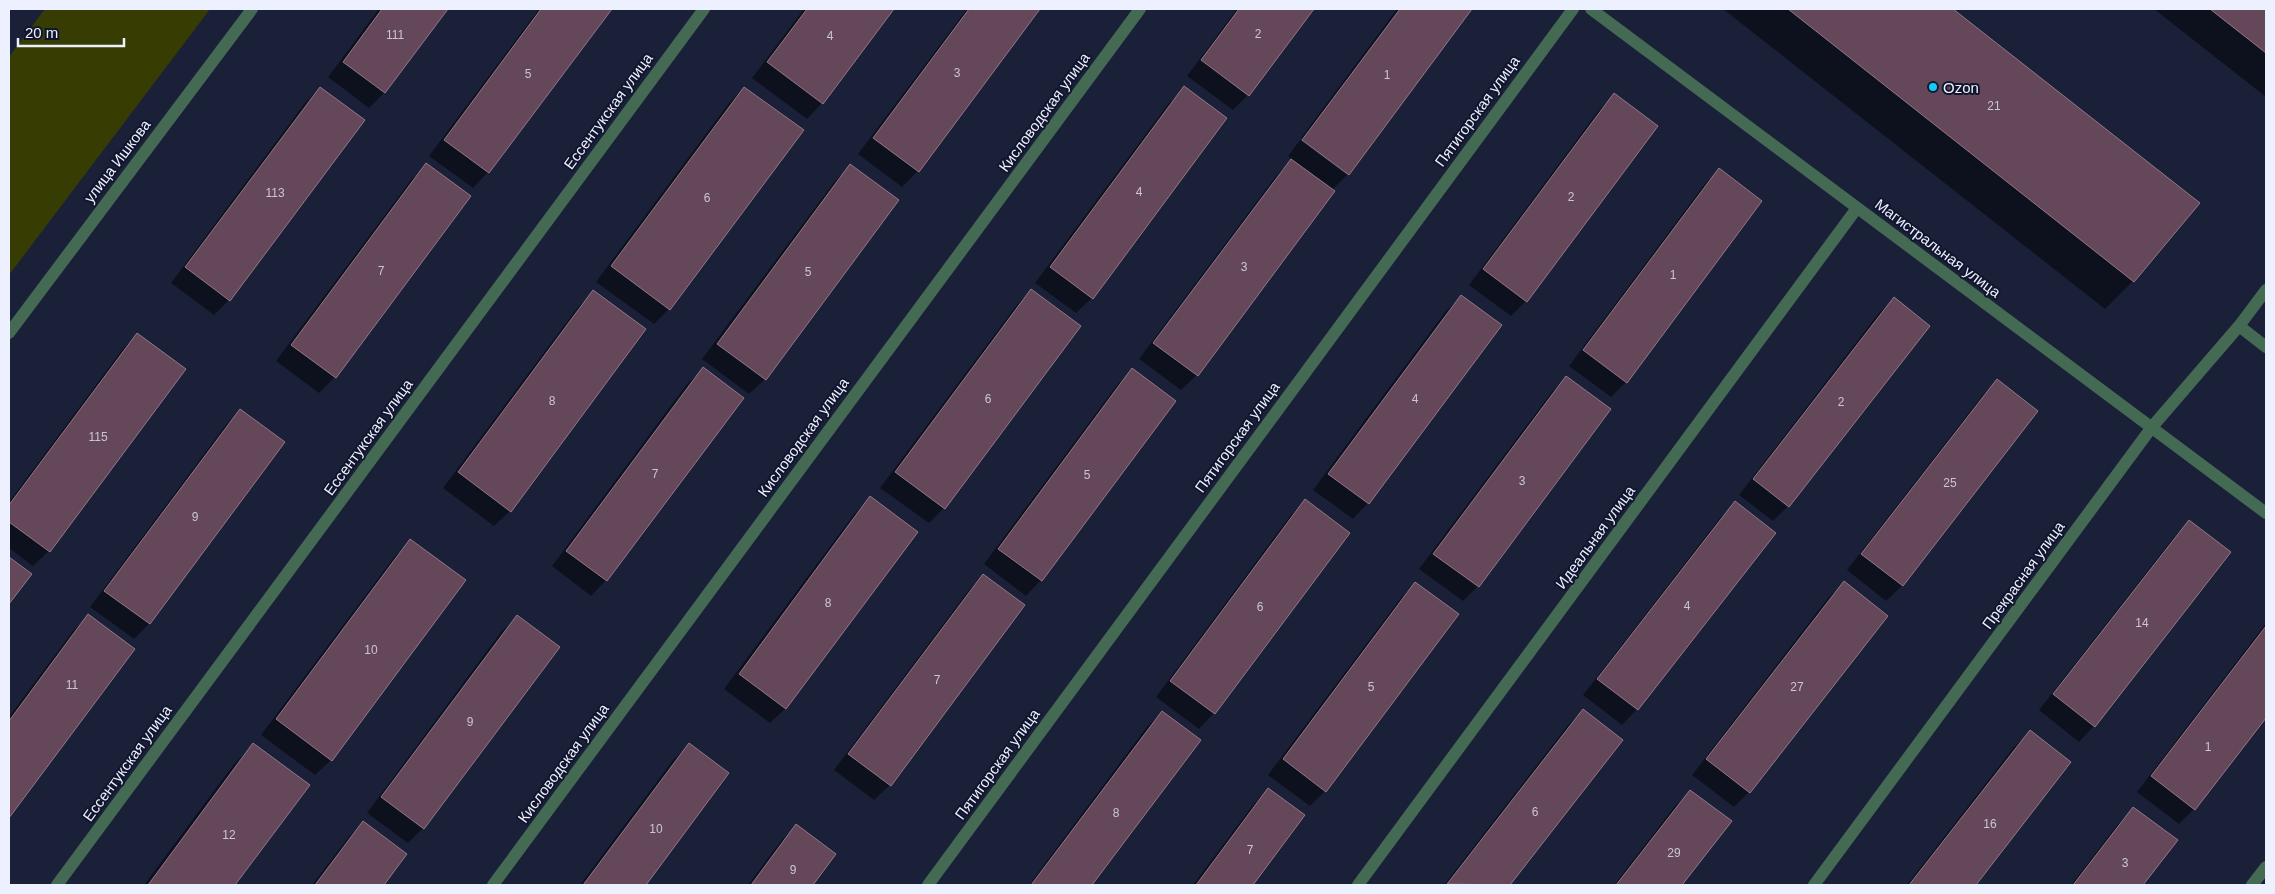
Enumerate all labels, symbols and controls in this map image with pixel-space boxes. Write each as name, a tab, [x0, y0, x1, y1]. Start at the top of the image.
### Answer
scale bar	[18, 15, 124, 47]
text: 20 m	[25, 24, 58, 41]
house number: 2	[1255, 27, 1262, 41]
house number: 111	[386, 28, 404, 42]
house number: 4	[827, 29, 834, 43]
street label: Ессентукская улица	[560, 49, 656, 172]
street label: Кисловодская улица	[995, 49, 1093, 175]
street label: Пятигорская улица	[1431, 52, 1523, 169]
house number: 3	[954, 66, 961, 80]
house number: 5	[525, 67, 532, 81]
house number: 1	[1384, 68, 1391, 82]
place label: Ozon	[1943, 79, 1979, 96]
marker: Ozon	[1927, 81, 1939, 93]
house number: 21	[1987, 99, 2001, 113]
street label: улица Ишкова	[80, 116, 154, 206]
house number: 4	[1136, 185, 1143, 199]
house number: 113	[265, 186, 285, 200]
house number: 2	[1568, 190, 1575, 204]
house number: 6	[704, 191, 711, 205]
street label: Магистральная улица	[1872, 195, 2005, 301]
house number: 3	[1241, 260, 1248, 274]
house number: 7	[378, 264, 385, 278]
house number: 5	[805, 265, 812, 279]
house number: 1	[1670, 268, 1677, 282]
street label: Кисловодская улица	[754, 374, 852, 500]
street label: Ессентукская улица	[320, 375, 416, 498]
street label: Пятигорская улица	[1191, 378, 1283, 495]
house number: 6	[985, 392, 992, 406]
house number: 4	[1412, 392, 1419, 406]
house number: 8	[549, 394, 556, 408]
house number: 2	[1838, 395, 1845, 409]
house number: 115	[88, 430, 108, 444]
house number: 7	[652, 467, 659, 481]
house number: 5	[1084, 468, 1091, 482]
house number: 3	[1519, 474, 1526, 488]
house number: 25	[1943, 476, 1957, 490]
street label: Идеальная улица	[1552, 482, 1638, 592]
house number: 9	[192, 510, 199, 524]
street label: Прекрасная улица	[1978, 518, 2068, 632]
house number: 8	[825, 596, 832, 610]
house number: 4	[1684, 599, 1691, 613]
house number: 6	[1257, 600, 1264, 614]
house number: 14	[2135, 616, 2149, 630]
house number: 10	[364, 643, 378, 657]
house number: 7	[934, 673, 941, 687]
house number: 11	[66, 678, 79, 692]
house number: 5	[1368, 680, 1375, 694]
house number: 27	[1790, 680, 1804, 694]
street label: Кисловодская улица	[514, 700, 612, 826]
street label: Ессентукская улица	[79, 701, 175, 824]
street label: Пятигорская улица	[951, 705, 1043, 822]
house number: 9	[467, 715, 474, 729]
house number: 1	[2205, 740, 2212, 754]
house number: 6	[1532, 805, 1539, 819]
house number: 8	[1113, 806, 1120, 820]
house number: 16	[1983, 817, 1997, 831]
house number: 10	[649, 822, 663, 836]
house number: 12	[222, 828, 236, 842]
house number: 7	[1247, 843, 1254, 857]
house number: 29	[1667, 846, 1681, 860]
house number: 3	[2122, 856, 2129, 870]
house number: 9	[790, 863, 797, 877]

